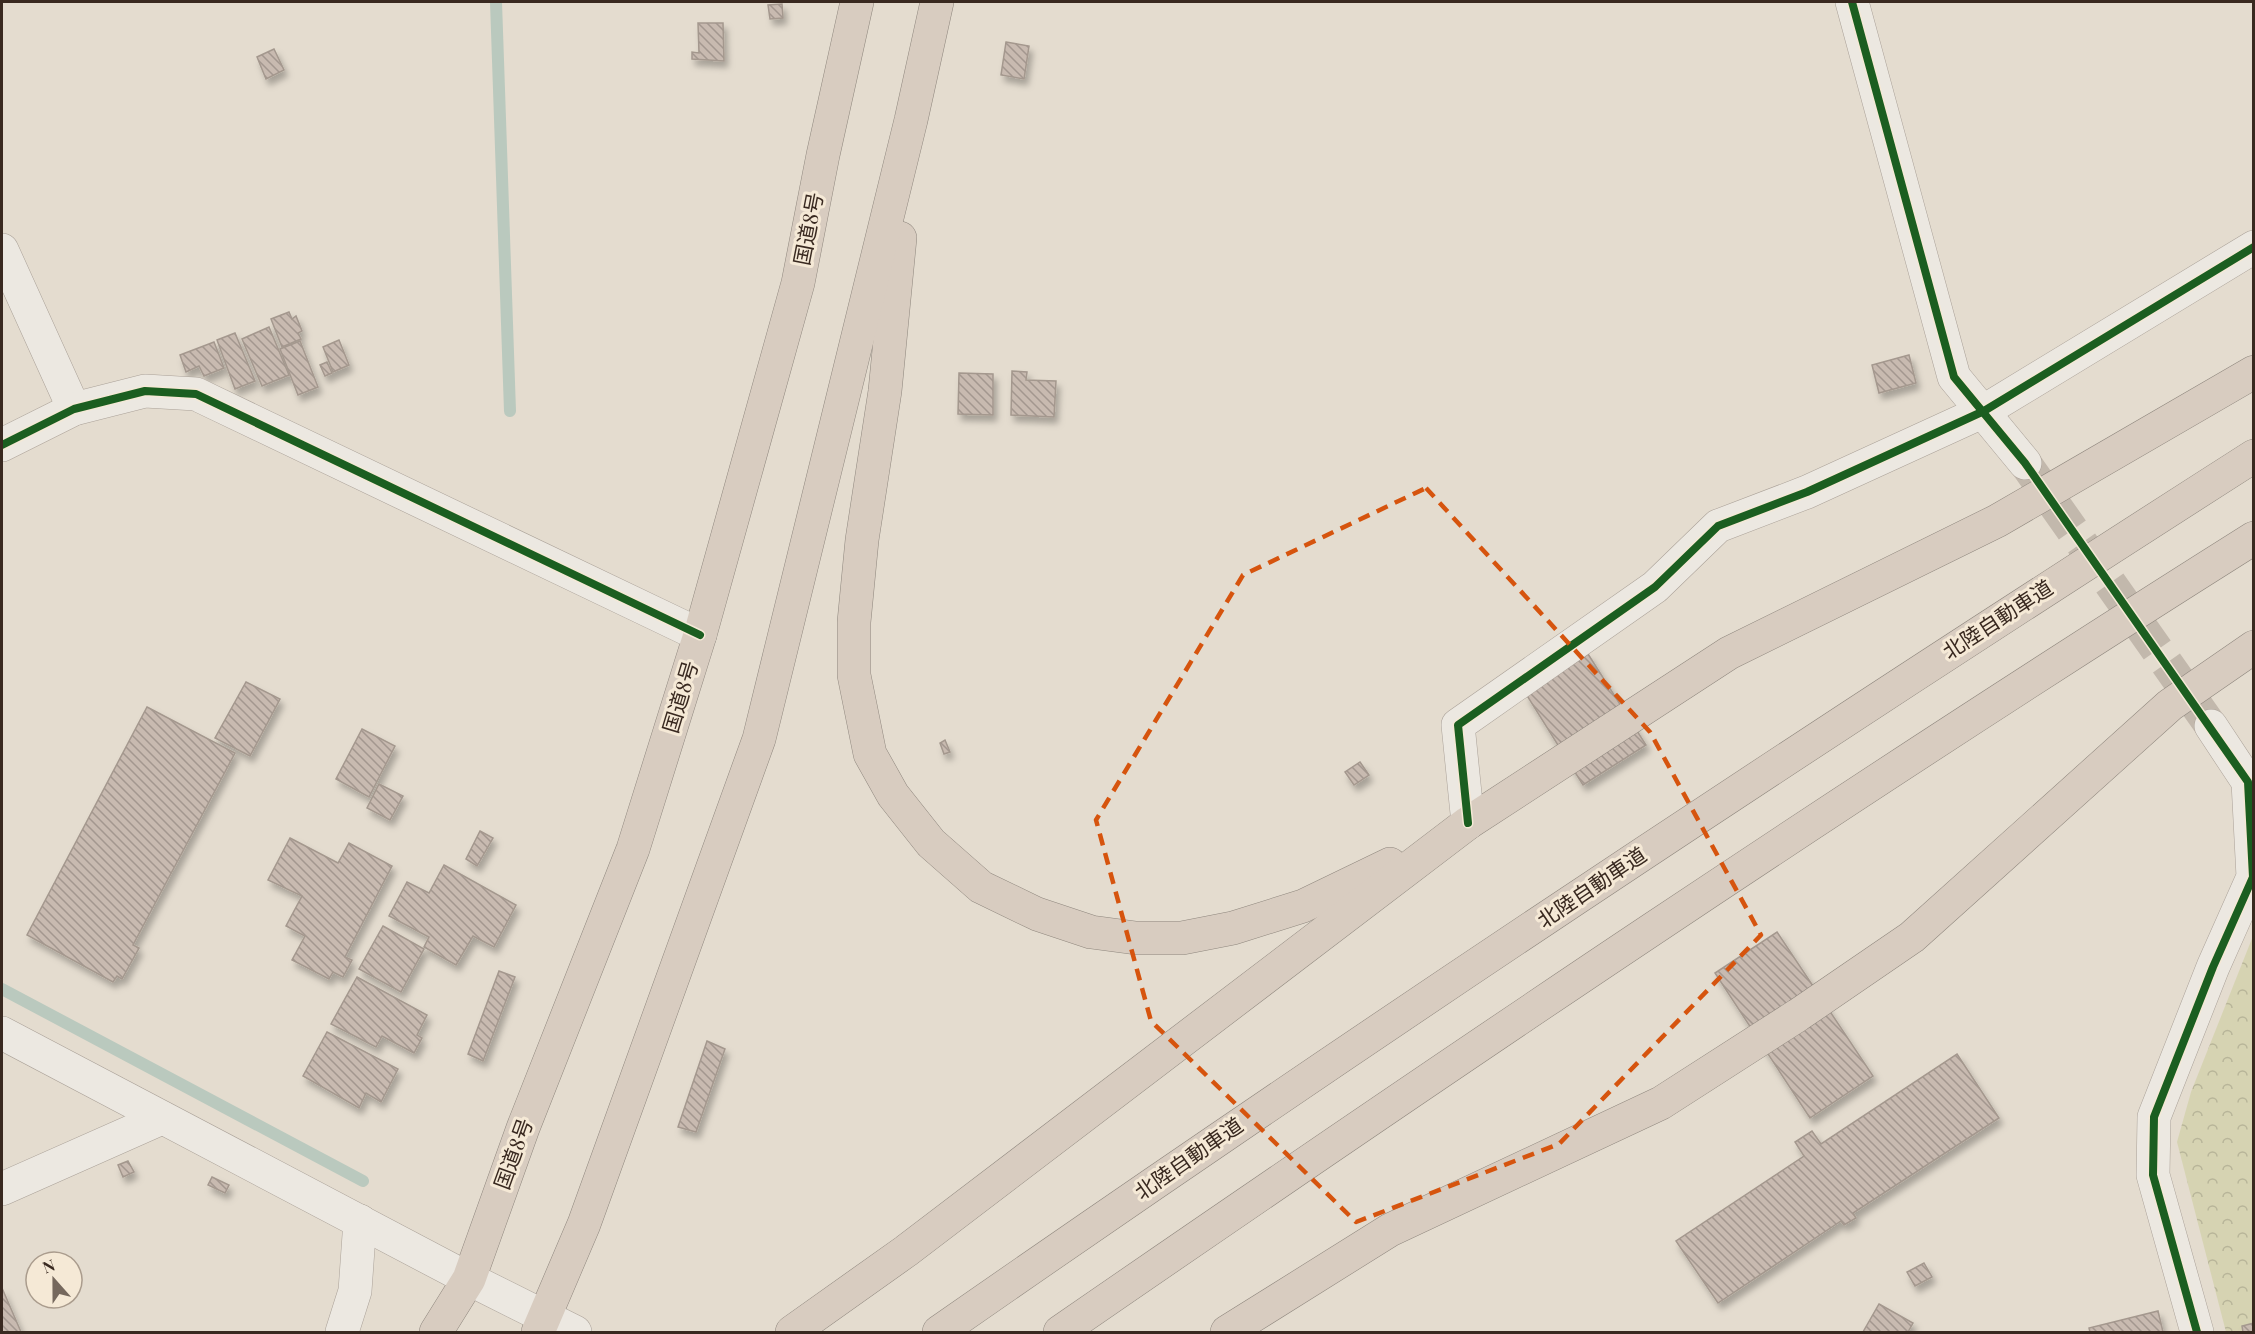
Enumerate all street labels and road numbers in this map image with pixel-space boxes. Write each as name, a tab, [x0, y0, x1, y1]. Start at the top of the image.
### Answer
street label: 国道8号	[786, 190, 828, 268]
street label: 北陸自動車道	[1936, 572, 2057, 664]
street label: 国道8号	[655, 657, 703, 736]
street label: 北陸自動車道	[1531, 840, 1651, 933]
street label: 北陸自動車道	[1128, 1110, 1247, 1205]
street label: 国道8号	[486, 1114, 538, 1193]

